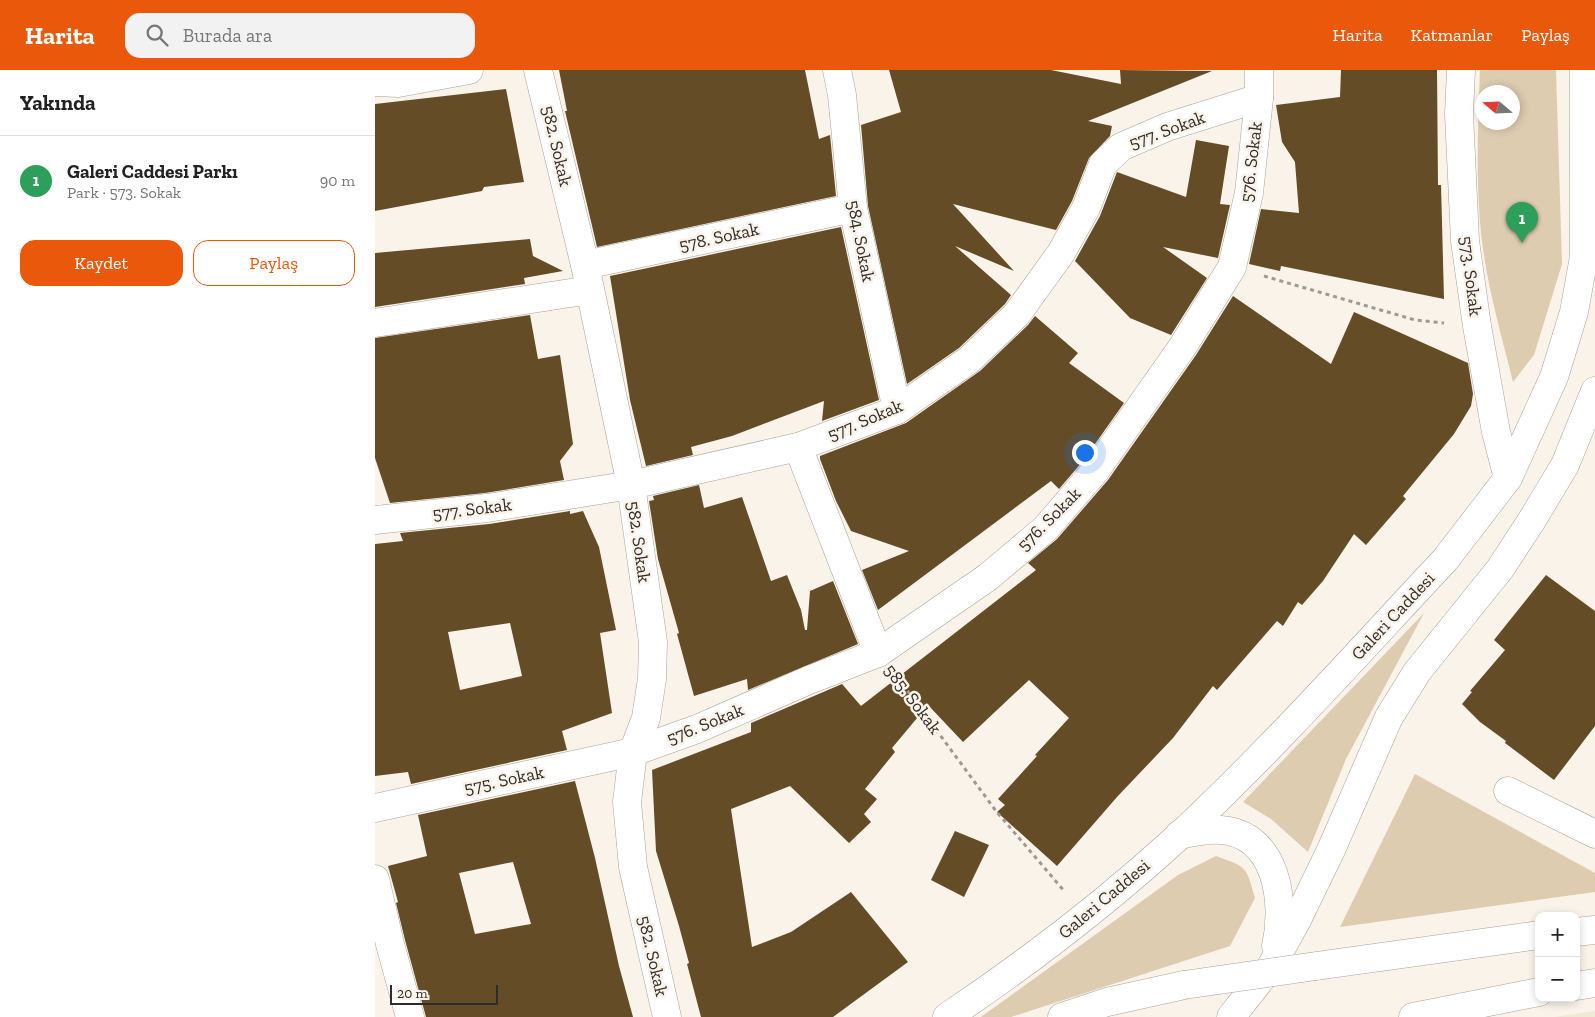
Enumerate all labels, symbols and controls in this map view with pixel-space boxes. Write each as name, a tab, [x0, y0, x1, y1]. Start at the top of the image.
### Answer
search box	[125, 13, 475, 58]
text: Harita	[25, 21, 95, 50]
icon: search	[143, 21, 171, 49]
text: Burada ara	[183, 24, 272, 47]
text: Harita	[1333, 24, 1383, 46]
text: Katmanlar	[1411, 24, 1493, 46]
text: Paylaş	[1521, 24, 1570, 46]
north arrow	[1475, 85, 1520, 130]
text: Yakında	[20, 90, 96, 115]
street label: 582. Sokak	[537, 103, 577, 189]
street label: 577. Sokak	[1126, 106, 1209, 154]
street label: 576. Sokak	[1235, 120, 1267, 204]
text: Galeri Caddesi Parkı	[67, 160, 238, 183]
text: 1	[33, 171, 39, 190]
text: 90 m	[320, 171, 355, 190]
text: Park · 573. Sokak	[67, 183, 181, 202]
street label: 584. Sokak	[842, 198, 880, 284]
pin: 1	[1506, 202, 1538, 243]
street label: 578. Sokak	[677, 218, 762, 256]
street label: 573. Sokak	[1455, 235, 1487, 318]
button: Kaydet	[20, 240, 183, 286]
button: Paylaş	[193, 240, 355, 286]
street label: 577. Sokak	[824, 394, 906, 446]
your location	[1072, 440, 1098, 466]
street label: 576. Sokak	[1013, 482, 1086, 555]
street label: 577. Sokak	[431, 493, 513, 525]
street label: 582. Sokak	[622, 500, 656, 585]
street label: Galeri Caddesi	[1347, 567, 1439, 665]
street label: 585. Sokak	[879, 660, 947, 739]
street label: 576. Sokak	[663, 698, 747, 749]
street label: 575. Sokak	[462, 761, 547, 799]
street label: Galeri Caddesi	[1054, 854, 1154, 944]
map controls	[1535, 912, 1580, 1002]
button: +	[1535, 912, 1580, 957]
street label: 582. Sokak	[633, 913, 673, 999]
button: −	[1535, 957, 1580, 1002]
scale bar	[390, 982, 497, 1005]
text: 20 m	[397, 985, 428, 1002]

